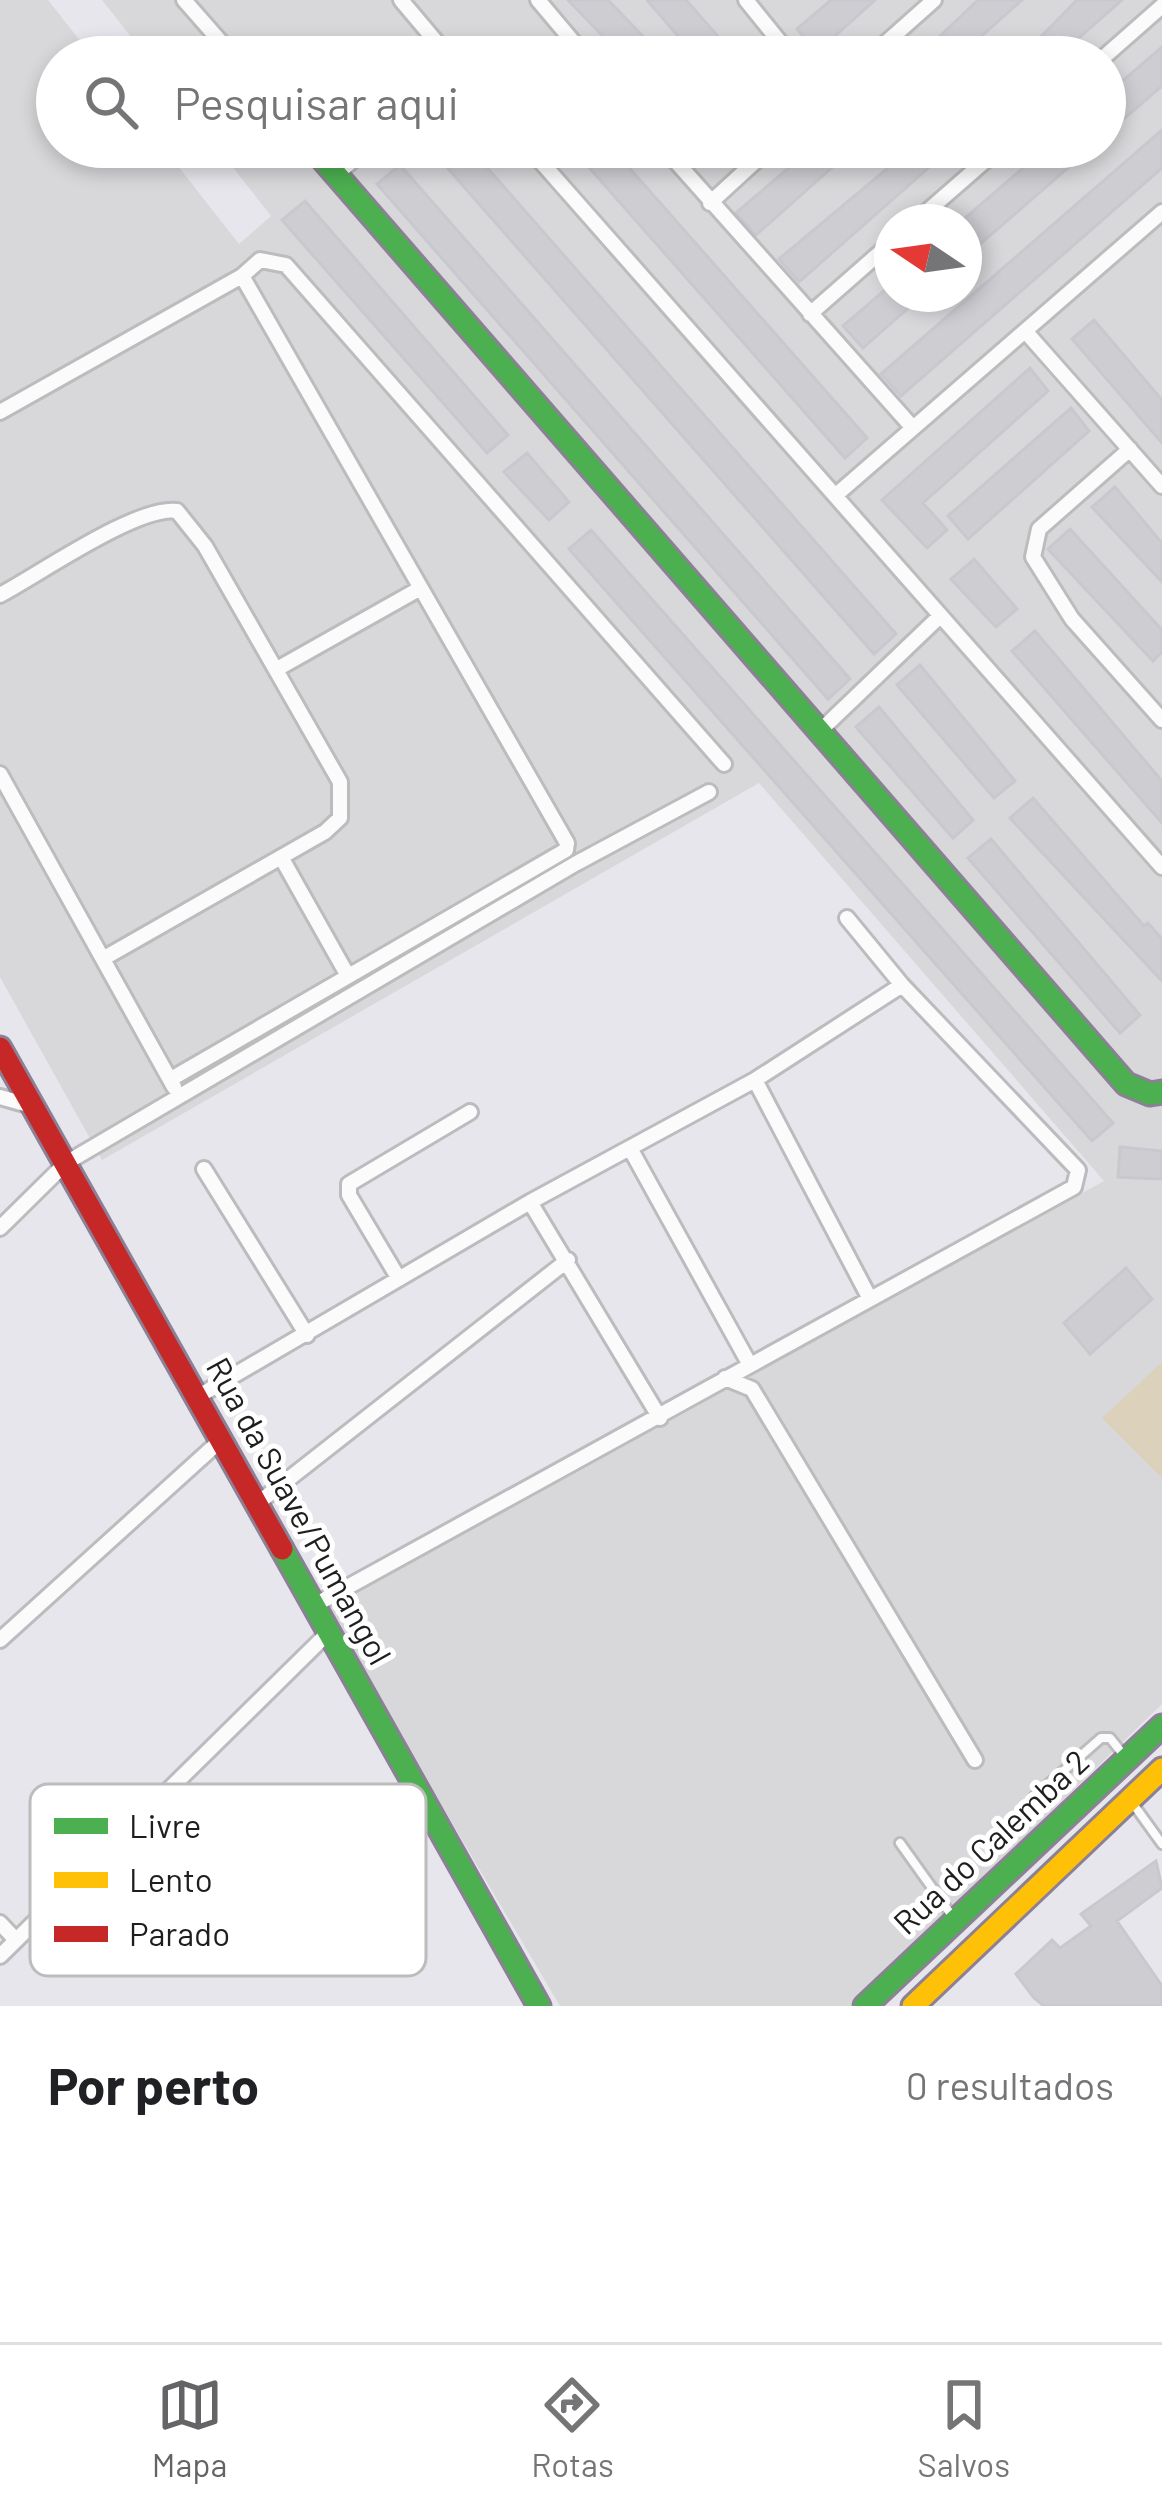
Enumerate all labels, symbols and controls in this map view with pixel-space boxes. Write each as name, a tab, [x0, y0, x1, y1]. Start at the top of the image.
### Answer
search box	[36, 36, 1126, 168]
icon: search	[78, 69, 144, 135]
text: Pesquisar aqui	[174, 75, 459, 129]
north arrow	[874, 204, 982, 312]
street label: Rua da Suave/Pumangol	[199, 1350, 401, 1671]
street label: Rua do Calemba 2	[884, 1741, 1096, 1942]
legend	[30, 1784, 426, 1976]
text: Livre	[129, 1805, 201, 1845]
text: Lento	[129, 1859, 213, 1899]
text: Parado	[129, 1913, 230, 1953]
text: Por perto	[48, 2054, 259, 2115]
text: 0 resultados	[906, 2061, 1114, 2108]
tab: Mapa	[152, 2372, 227, 2484]
tab: Rotas	[531, 2372, 614, 2484]
tab: Salvos	[917, 2372, 1010, 2484]

